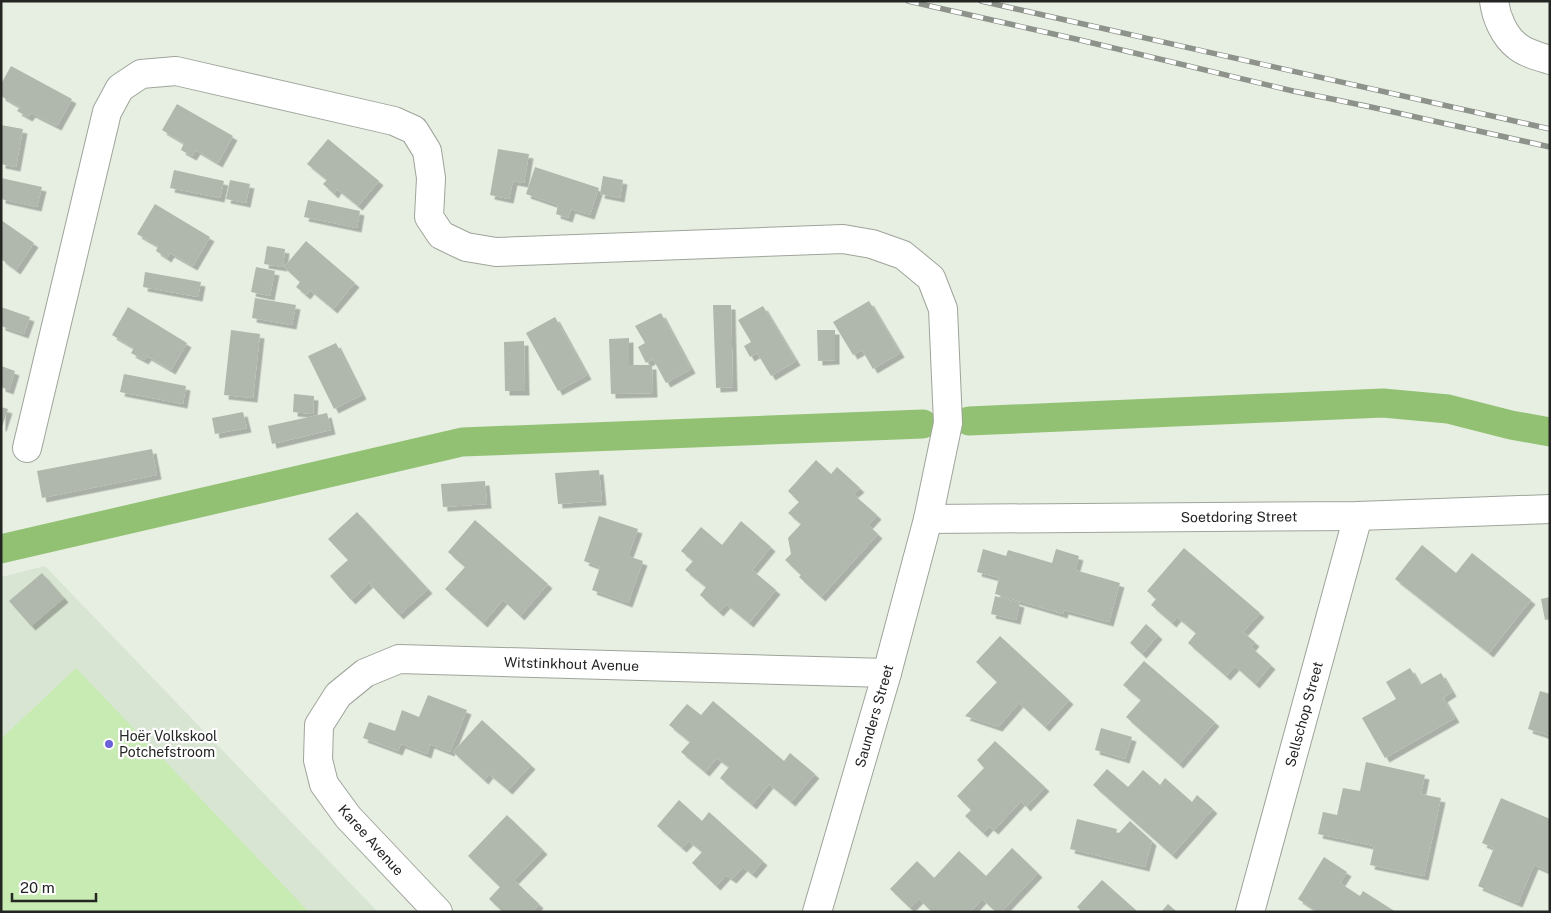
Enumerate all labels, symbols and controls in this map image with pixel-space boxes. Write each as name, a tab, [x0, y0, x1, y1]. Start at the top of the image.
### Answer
street label: Soetdoring Street	[1181, 508, 1297, 525]
street label: Witstinkhout Avenue	[504, 654, 639, 674]
street label: Sellschop Street	[1282, 660, 1326, 769]
street label: Saunders Street	[852, 663, 896, 769]
place label: Hoër Volkskool Potchefstroom	[119, 728, 217, 760]
marker: Hoër Volkskool Potchefstroom	[103, 738, 115, 750]
street label: Karee Avenue	[335, 801, 407, 879]
scale bar	[12, 870, 96, 902]
text: 20 m	[20, 879, 55, 896]

